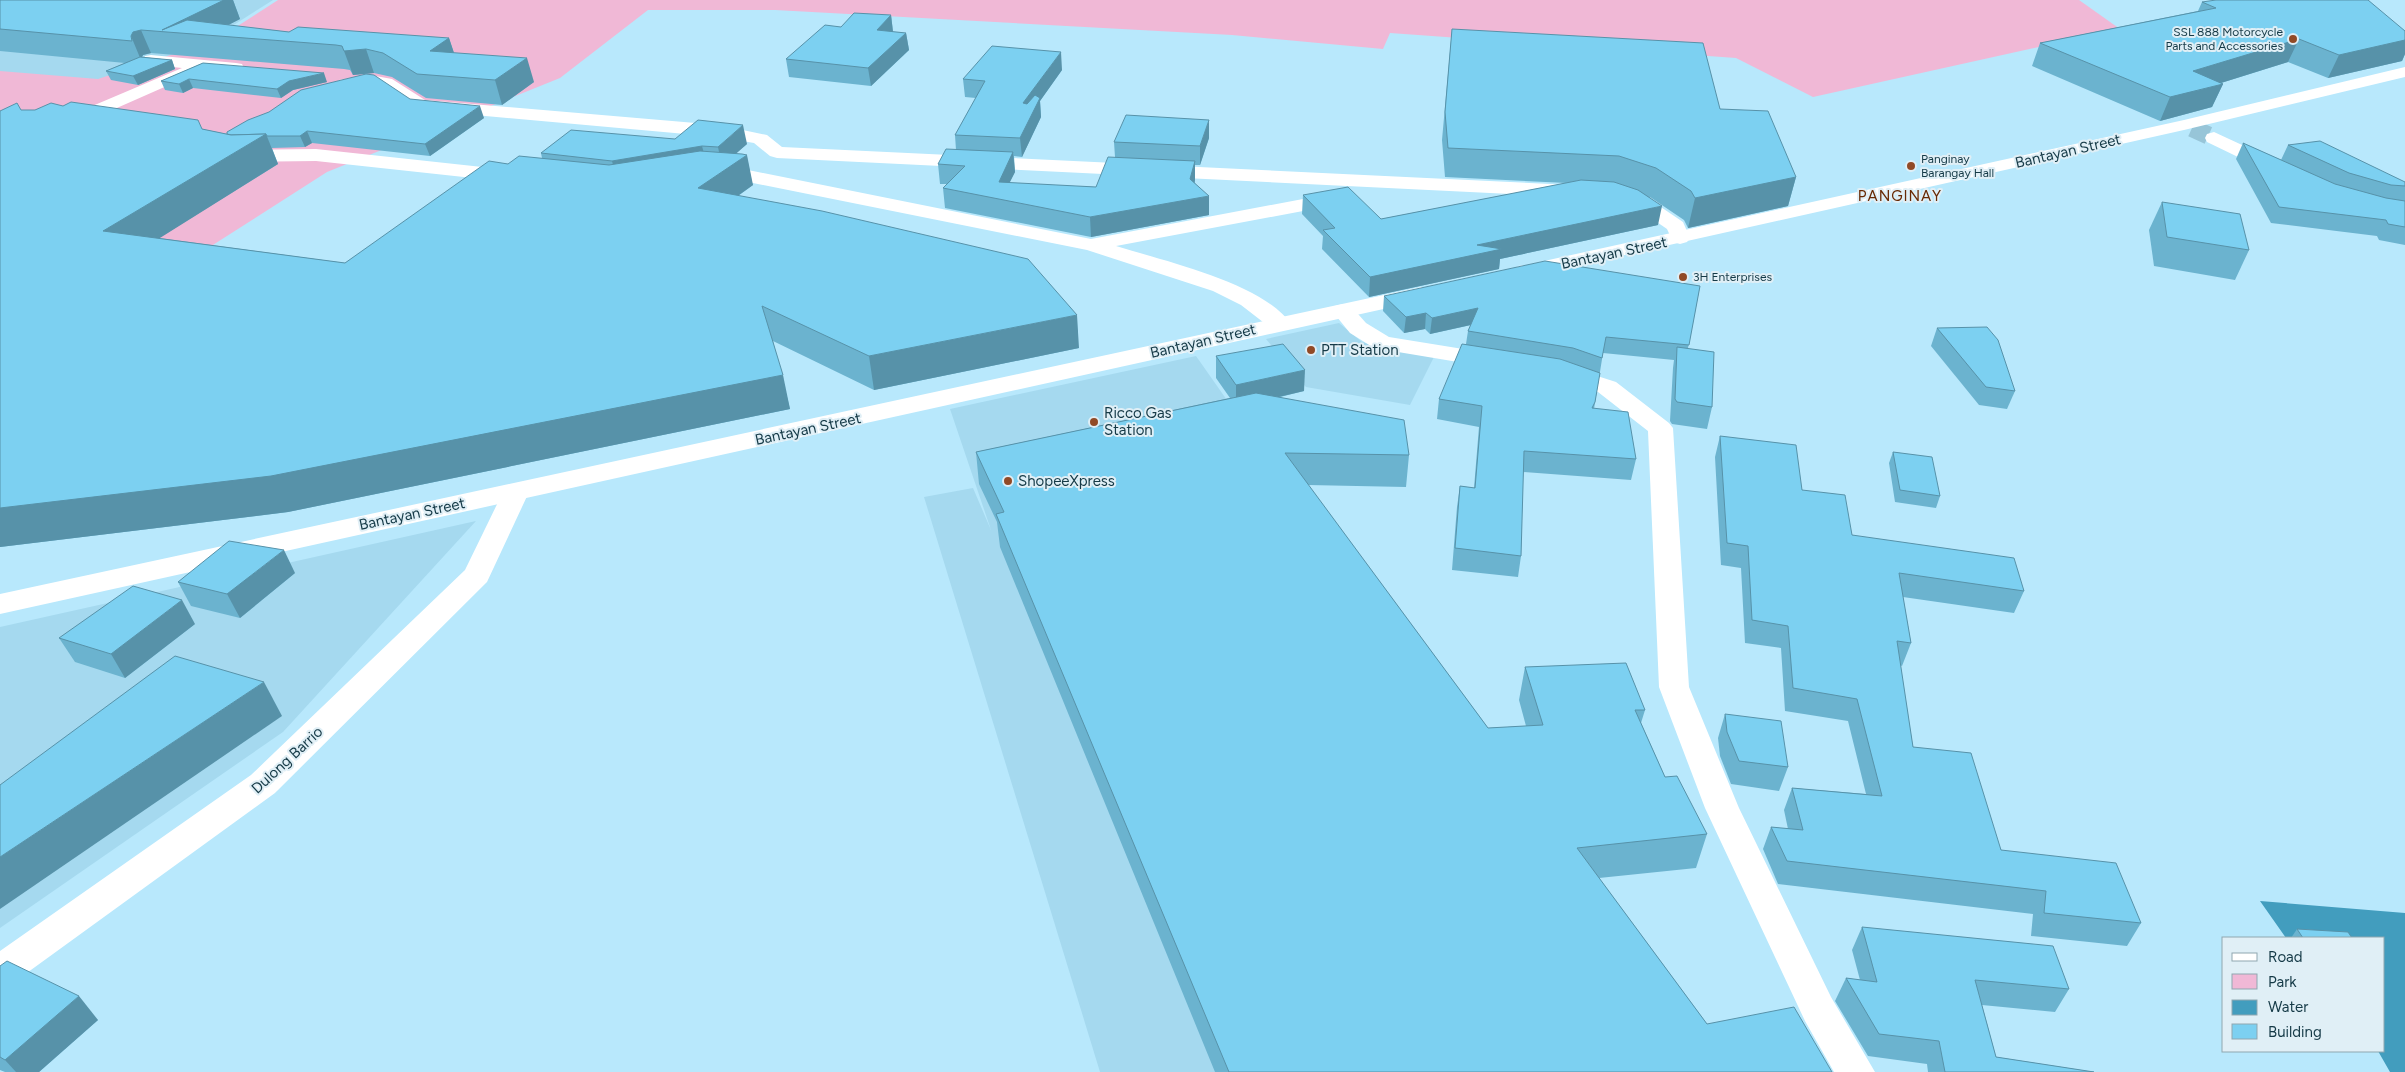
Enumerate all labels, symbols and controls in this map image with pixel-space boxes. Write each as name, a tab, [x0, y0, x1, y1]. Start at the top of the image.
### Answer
place label: SSL 888 Motorcycle Parts and Accessories	[2165, 25, 2283, 53]
marker: SSL 888 Motorcycle Parts and Accessories	[2287, 33, 2299, 45]
street label: Bantayan Street	[2013, 130, 2123, 172]
place label: Panginay Barangay Hall	[1921, 152, 1994, 180]
marker: Panginay Barangay Hall	[1905, 160, 1917, 172]
district label: PANGINAY	[1858, 187, 1942, 205]
street label: Bantayan Street	[1559, 233, 1669, 273]
place label: 3H Enterprises	[1693, 270, 1772, 284]
marker: 3H Enterprises	[1677, 271, 1689, 283]
street label: Bantayan Street	[1148, 320, 1258, 362]
place label: PTT Station	[1321, 341, 1399, 359]
marker: PTT Station	[1305, 344, 1317, 356]
place label: Ricco Gas Station	[1104, 404, 1172, 439]
street label: Bantayan Street	[753, 409, 863, 449]
marker: Ricco Gas Station	[1088, 416, 1100, 428]
place label: ShopeeXpress	[1018, 472, 1115, 490]
marker: ShopeeXpress	[1002, 475, 1014, 487]
street label: Bantayan Street	[357, 494, 467, 534]
street label: Dulong Barrio	[248, 722, 327, 798]
legend	[2222, 937, 2385, 1052]
text: Road	[2268, 948, 2303, 966]
text: Park	[2268, 973, 2297, 991]
text: Water	[2268, 998, 2308, 1016]
text: Building	[2268, 1023, 2322, 1041]

